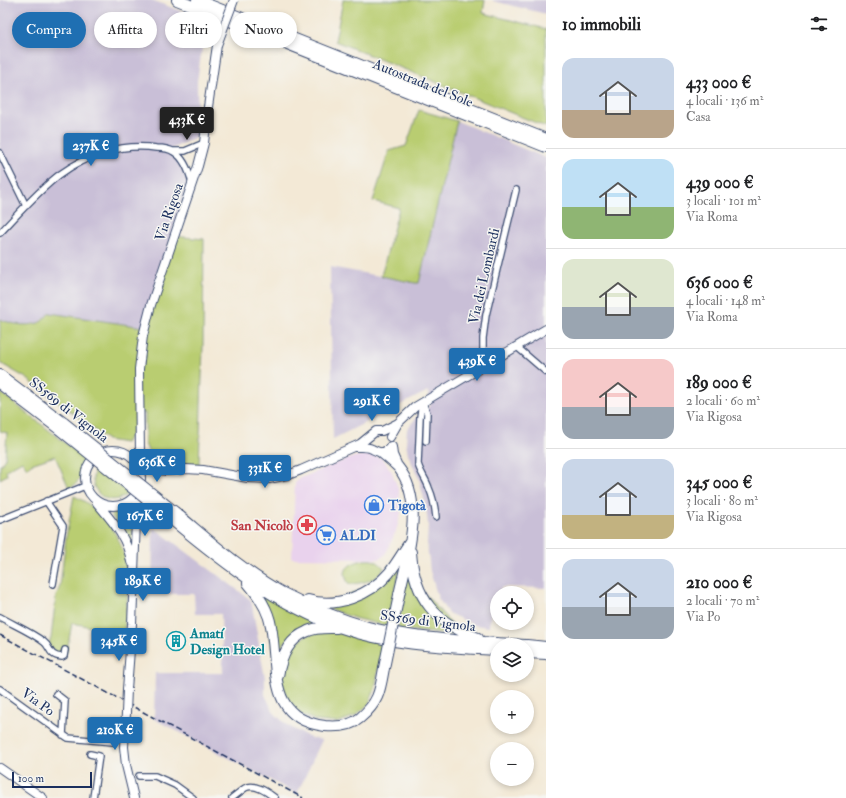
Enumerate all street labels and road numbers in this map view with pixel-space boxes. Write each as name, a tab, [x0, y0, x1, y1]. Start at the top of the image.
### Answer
street label: Autostrada del Sole	[370, 55, 476, 111]
street label: Via Rigosa	[151, 181, 187, 243]
street label: Via dei Lombardi	[465, 226, 503, 326]
street label: SS569 di Vignola	[26, 374, 112, 446]
street label: SS569 di Vignola	[379, 607, 477, 635]
street label: Via Po	[18, 684, 58, 720]

